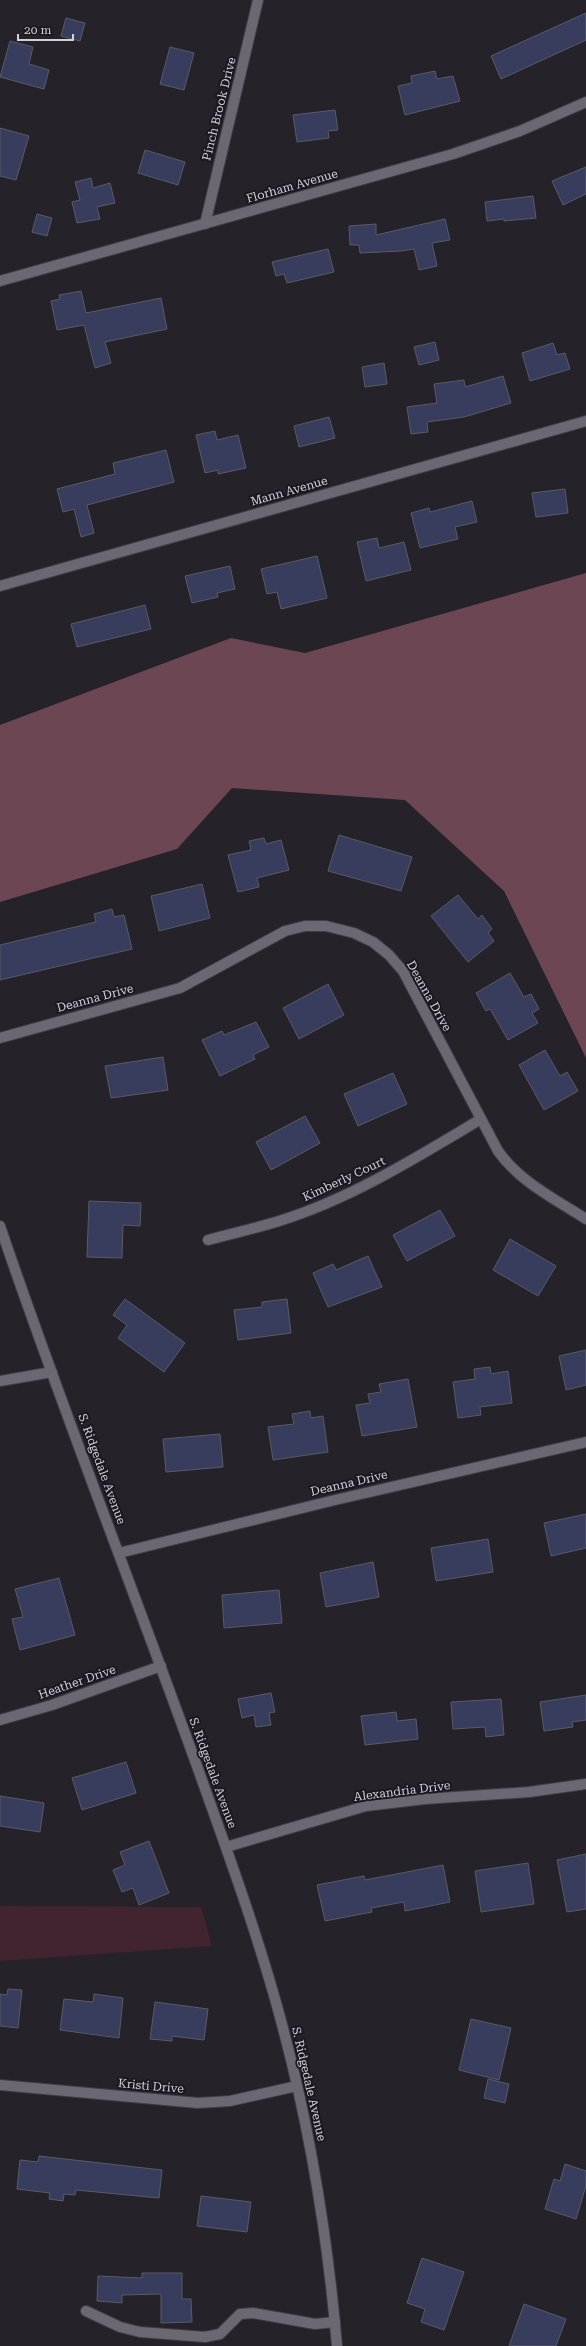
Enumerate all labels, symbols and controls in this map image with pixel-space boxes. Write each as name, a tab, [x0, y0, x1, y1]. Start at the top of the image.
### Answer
scale bar	[18, 16, 73, 42]
text: 20 m	[24, 23, 51, 37]
street label: Pinch Brook Drive	[199, 55, 239, 162]
street label: Florham Avenue	[245, 166, 340, 206]
street label: Mann Avenue	[249, 473, 329, 509]
street label: Deanna Drive	[404, 958, 454, 1034]
street label: Deanna Drive	[55, 981, 135, 1015]
street label: Kimberly Court	[300, 1154, 388, 1204]
street label: S. Ridgedale Avenue	[75, 1412, 129, 1527]
street label: Deanna Drive	[309, 1467, 389, 1499]
street label: Heather Drive	[36, 1662, 118, 1702]
street label: S. Ridgedale Avenue	[186, 1716, 240, 1831]
street label: Alexandria Drive	[353, 1778, 452, 1804]
street label: S. Ridgedale Avenue	[289, 2025, 329, 2143]
street label: Kristi Drive	[118, 2076, 185, 2096]

